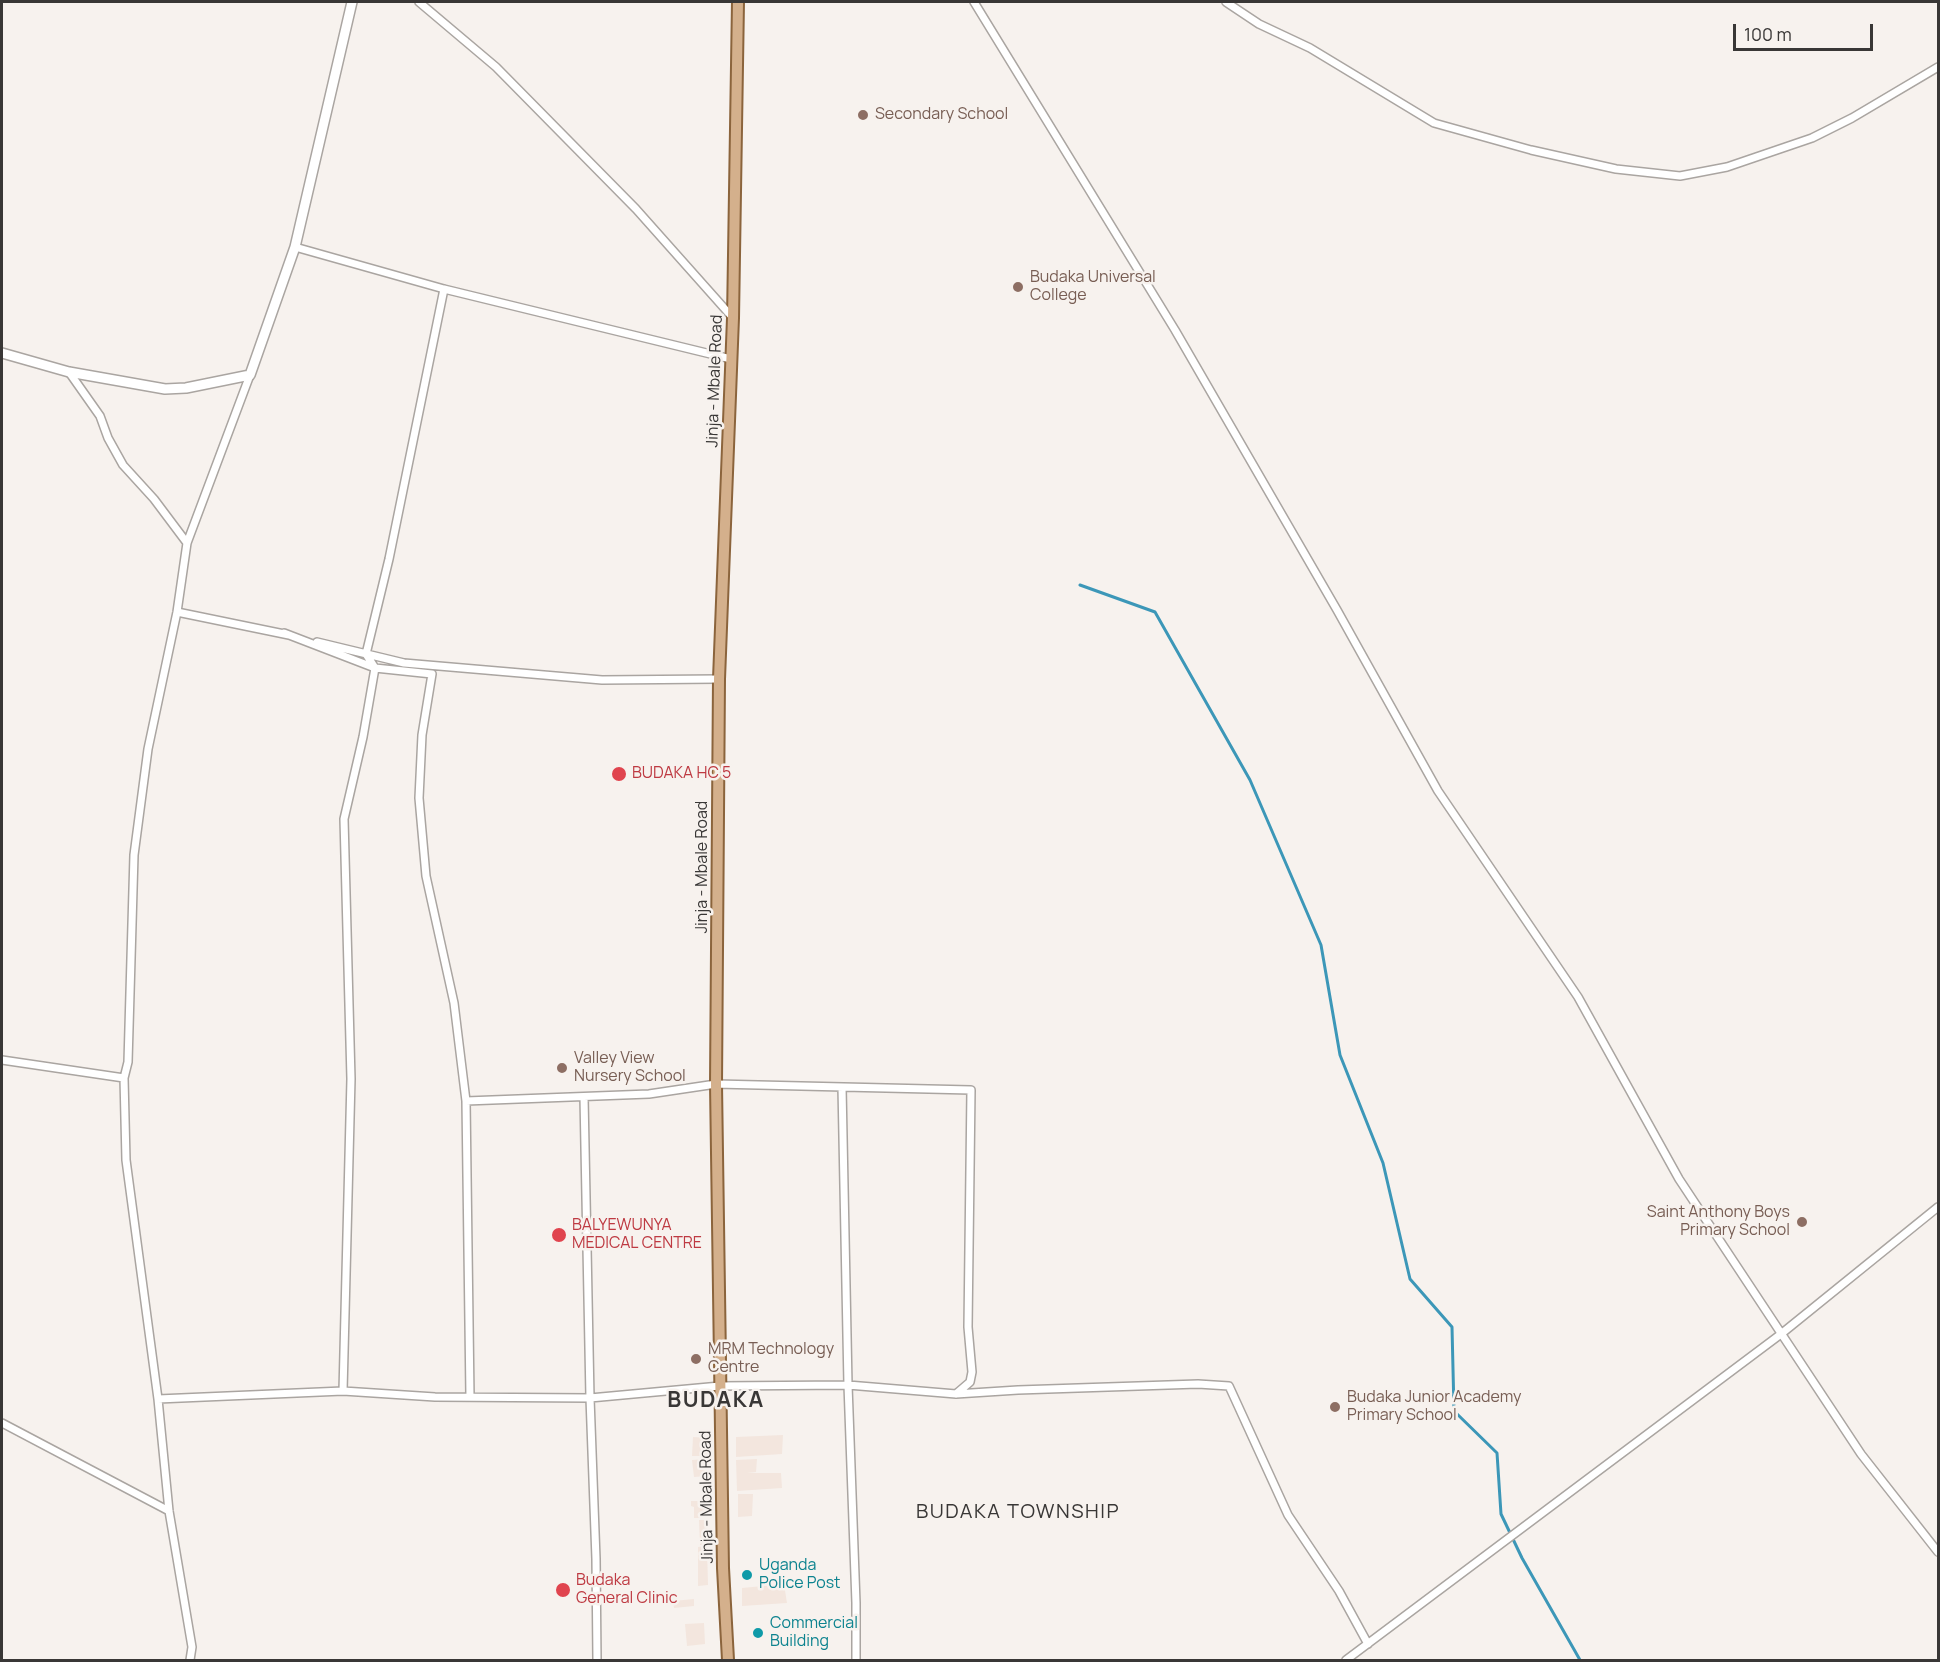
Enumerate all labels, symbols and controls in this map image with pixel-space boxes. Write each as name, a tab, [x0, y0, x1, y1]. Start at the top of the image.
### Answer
scale bar	[1736, 12, 1876, 50]
text: 100 m	[1744, 22, 1792, 46]
place label: Secondary School	[875, 105, 1008, 125]
marker: Secondary School	[856, 108, 870, 122]
place label: Budaka Universal College	[1030, 268, 1156, 306]
marker: Budaka Universal College	[1011, 280, 1025, 294]
street label: Jinja - Mbale Road	[703, 314, 727, 448]
place label: BUDAKA HC 5	[632, 764, 731, 784]
marker: BUDAKA HC 5	[610, 765, 628, 783]
street label: Jinja - Mbale Road	[693, 801, 713, 933]
place label: Valley View Nursery School	[574, 1049, 686, 1087]
marker: Valley View Nursery School	[555, 1061, 569, 1075]
place label: Saint Anthony Boys Primary School	[1647, 1203, 1790, 1241]
marker: Saint Anthony Boys Primary School	[1795, 1215, 1809, 1229]
place label: BALYEWUNYA MEDICAL CENTRE	[572, 1216, 702, 1254]
marker: BALYEWUNYA MEDICAL CENTRE	[550, 1226, 568, 1244]
place label: MRM Technology Centre	[708, 1340, 834, 1378]
marker: MRM Technology Centre	[689, 1352, 703, 1366]
district label: BUDAKA	[667, 1388, 765, 1414]
place label: Budaka Junior Academy Primary School	[1347, 1388, 1521, 1426]
marker: Budaka Junior Academy Primary School	[1328, 1400, 1342, 1414]
street label: Jinja - Mbale Road	[696, 1430, 718, 1564]
district label: BUDAKA TOWNSHIP	[916, 1500, 1120, 1524]
place label: Uganda Police Post	[759, 1556, 841, 1594]
marker: Uganda Police Post	[740, 1568, 754, 1582]
place label: Budaka General Clinic	[576, 1571, 677, 1609]
marker: Budaka General Clinic	[554, 1581, 572, 1599]
place label: Commercial Building	[770, 1614, 858, 1652]
marker: Commercial Building	[751, 1626, 765, 1640]

